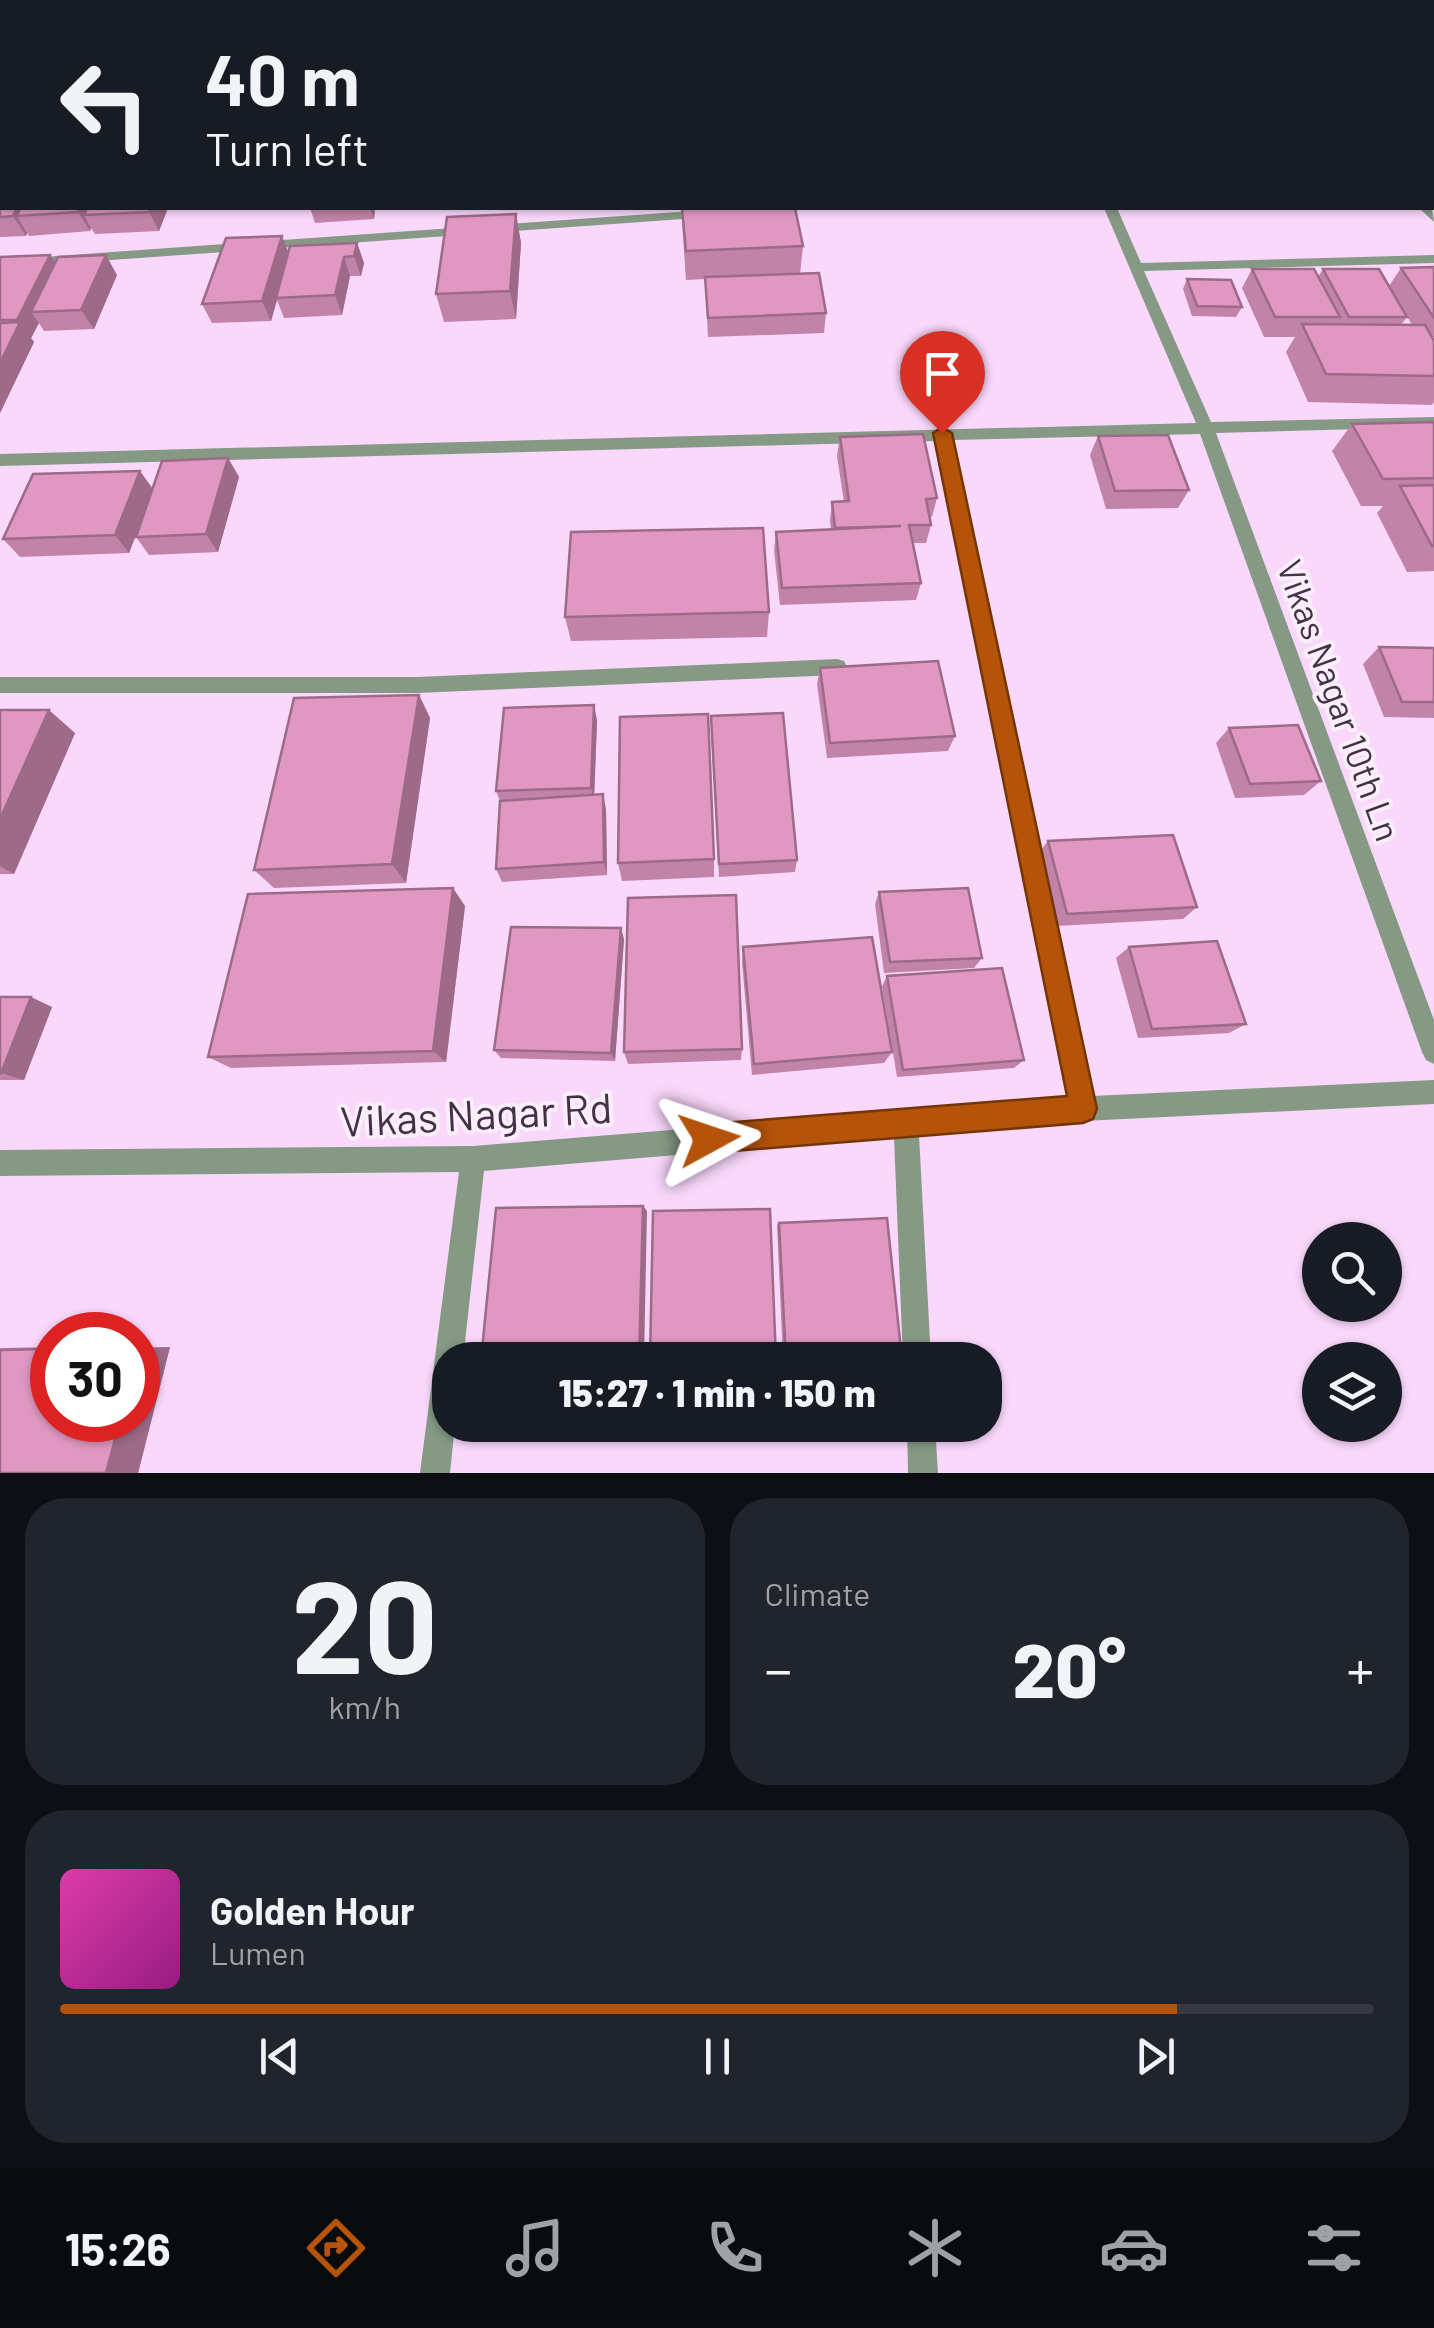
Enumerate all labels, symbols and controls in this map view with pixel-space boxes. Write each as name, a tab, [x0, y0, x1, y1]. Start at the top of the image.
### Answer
text: 40 m	[205, 36, 360, 120]
icon: left	[40, 40, 170, 170]
text: Turn left	[205, 121, 369, 175]
pin	[900, 331, 985, 434]
icon: arrive	[915, 346, 970, 401]
street label: Vikas Nagar 10th Ln	[1270, 554, 1410, 846]
street label: Vikas Nagar Rd	[339, 1081, 613, 1146]
position arrow	[657, 1087, 761, 1191]
map controls	[1302, 1222, 1402, 1442]
button: search	[1302, 1222, 1402, 1322]
speed limit sign: 30	[30, 1312, 160, 1442]
button: layers	[1302, 1342, 1402, 1442]
text: 15:27 · 1 min · 150 m	[558, 1369, 876, 1415]
text: 20	[291, 1544, 438, 1700]
text: Climate	[765, 1574, 870, 1612]
text: 20°	[1013, 1623, 1126, 1713]
text: −	[765, 1635, 792, 1701]
text: +	[1346, 1635, 1374, 1701]
text: km/h	[329, 1687, 401, 1725]
text: Golden Hour	[210, 1887, 415, 1933]
text: Lumen	[210, 1933, 306, 1971]
icon: previous	[252, 2029, 307, 2084]
icon: pause	[690, 2029, 745, 2084]
icon: next	[1128, 2029, 1183, 2084]
icon: directions	[301, 2213, 371, 2283]
icon: music	[500, 2213, 570, 2283]
icon: phone	[700, 2213, 770, 2283]
icon: climate	[900, 2213, 970, 2283]
icon: car	[1099, 2213, 1169, 2283]
icon: filters	[1299, 2213, 1369, 2283]
text: 15:26	[65, 2221, 171, 2275]

